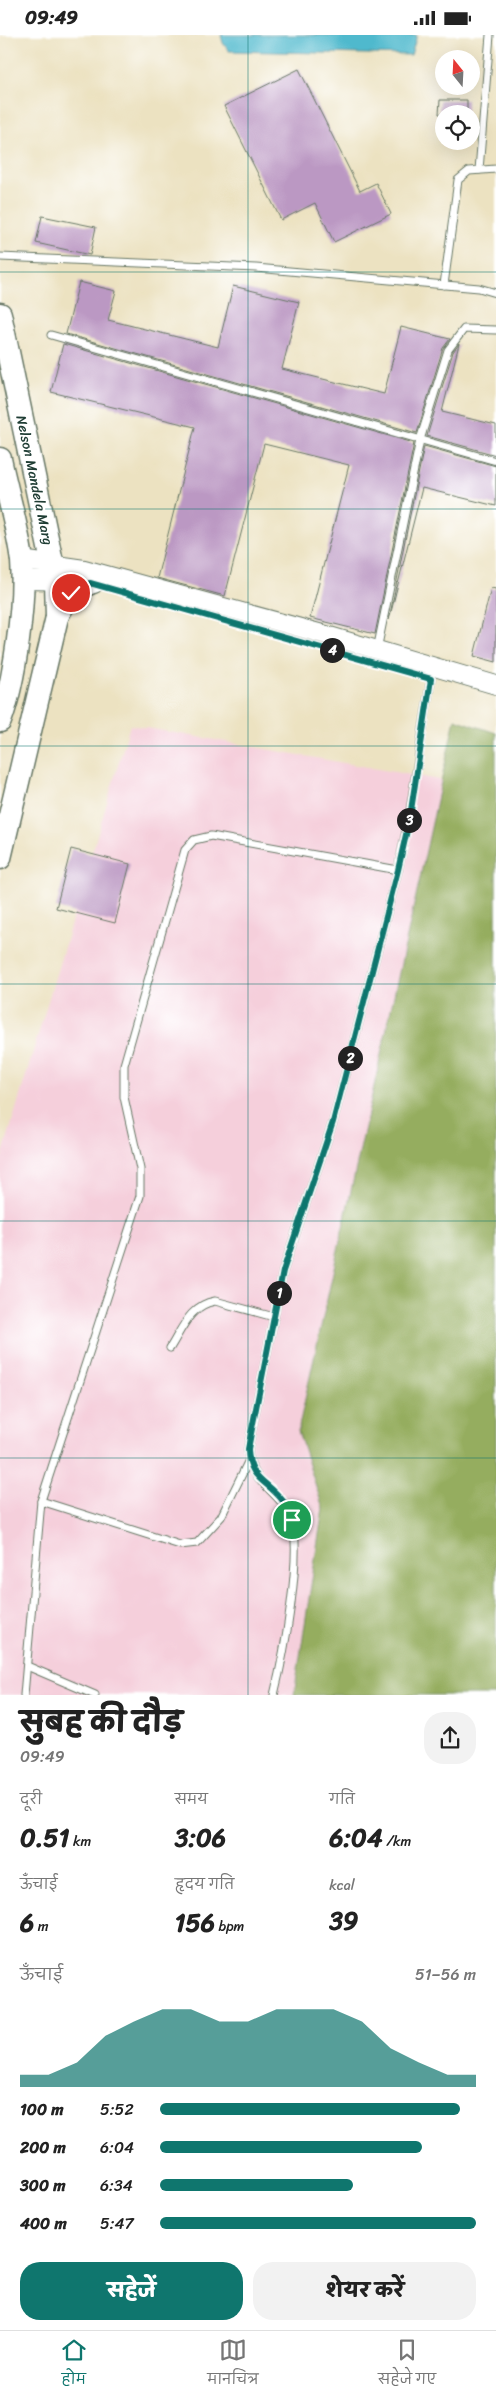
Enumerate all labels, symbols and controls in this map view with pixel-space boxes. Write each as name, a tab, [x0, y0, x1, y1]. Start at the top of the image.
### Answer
text: 09:49	[25, 1, 78, 34]
north arrow	[435, 50, 480, 95]
map controls	[435, 50, 480, 150]
button: locate	[435, 105, 480, 150]
street label: Nelson Mandela Marg	[9, 413, 60, 547]
pin	[50, 572, 92, 614]
icon: check	[57, 579, 85, 607]
pin: 4	[320, 637, 344, 663]
text: 4	[328, 638, 337, 663]
pin: 3	[396, 807, 422, 833]
text: 3	[406, 808, 413, 833]
pin: 2	[338, 1045, 362, 1071]
text: 2	[346, 1046, 355, 1071]
pin: 1	[266, 1281, 292, 1305]
text: 1	[276, 1281, 283, 1306]
pin	[271, 1499, 313, 1541]
icon: arrive	[278, 1506, 306, 1534]
text: सुबह की दौड़	[20, 1698, 183, 1747]
button: share	[424, 1712, 476, 1764]
text: 09:49	[20, 1742, 65, 1771]
text: दूरी	[20, 1787, 42, 1812]
text: समय	[175, 1787, 208, 1812]
text: गति	[329, 1787, 355, 1812]
text: 0.51	[20, 1815, 69, 1860]
text: 3:06	[175, 1815, 226, 1860]
text: 6:04	[329, 1815, 383, 1860]
text: km	[69, 1829, 91, 1854]
text: /km	[383, 1829, 411, 1854]
text: ऊँचाई	[20, 1872, 58, 1897]
text: हृदय गति	[175, 1872, 234, 1897]
text: kcal	[329, 1873, 355, 1898]
text: 39	[329, 1898, 358, 1943]
text: 6	[20, 1900, 34, 1945]
text: 156	[175, 1900, 215, 1945]
text: m	[34, 1914, 49, 1939]
text: bpm	[215, 1914, 244, 1939]
text: ऊँचाई	[20, 1960, 63, 1989]
text: 51–56 m	[415, 1960, 476, 1989]
text: 100 m	[20, 2095, 64, 2124]
text: 5:52	[100, 2095, 134, 2124]
text: 200 m	[20, 2133, 66, 2162]
text: 6:04	[100, 2133, 134, 2162]
text: 300 m	[20, 2171, 65, 2200]
text: 6:34	[100, 2171, 133, 2200]
text: 400 m	[20, 2209, 67, 2238]
text: 5:47	[100, 2209, 134, 2238]
button: सहेजें	[20, 2262, 243, 2320]
button: शेयर करें	[253, 2262, 476, 2320]
tab: होम	[60, 2336, 88, 2395]
tab: मानचित्र	[207, 2336, 259, 2395]
tab: सहेजे गए	[378, 2336, 436, 2395]

